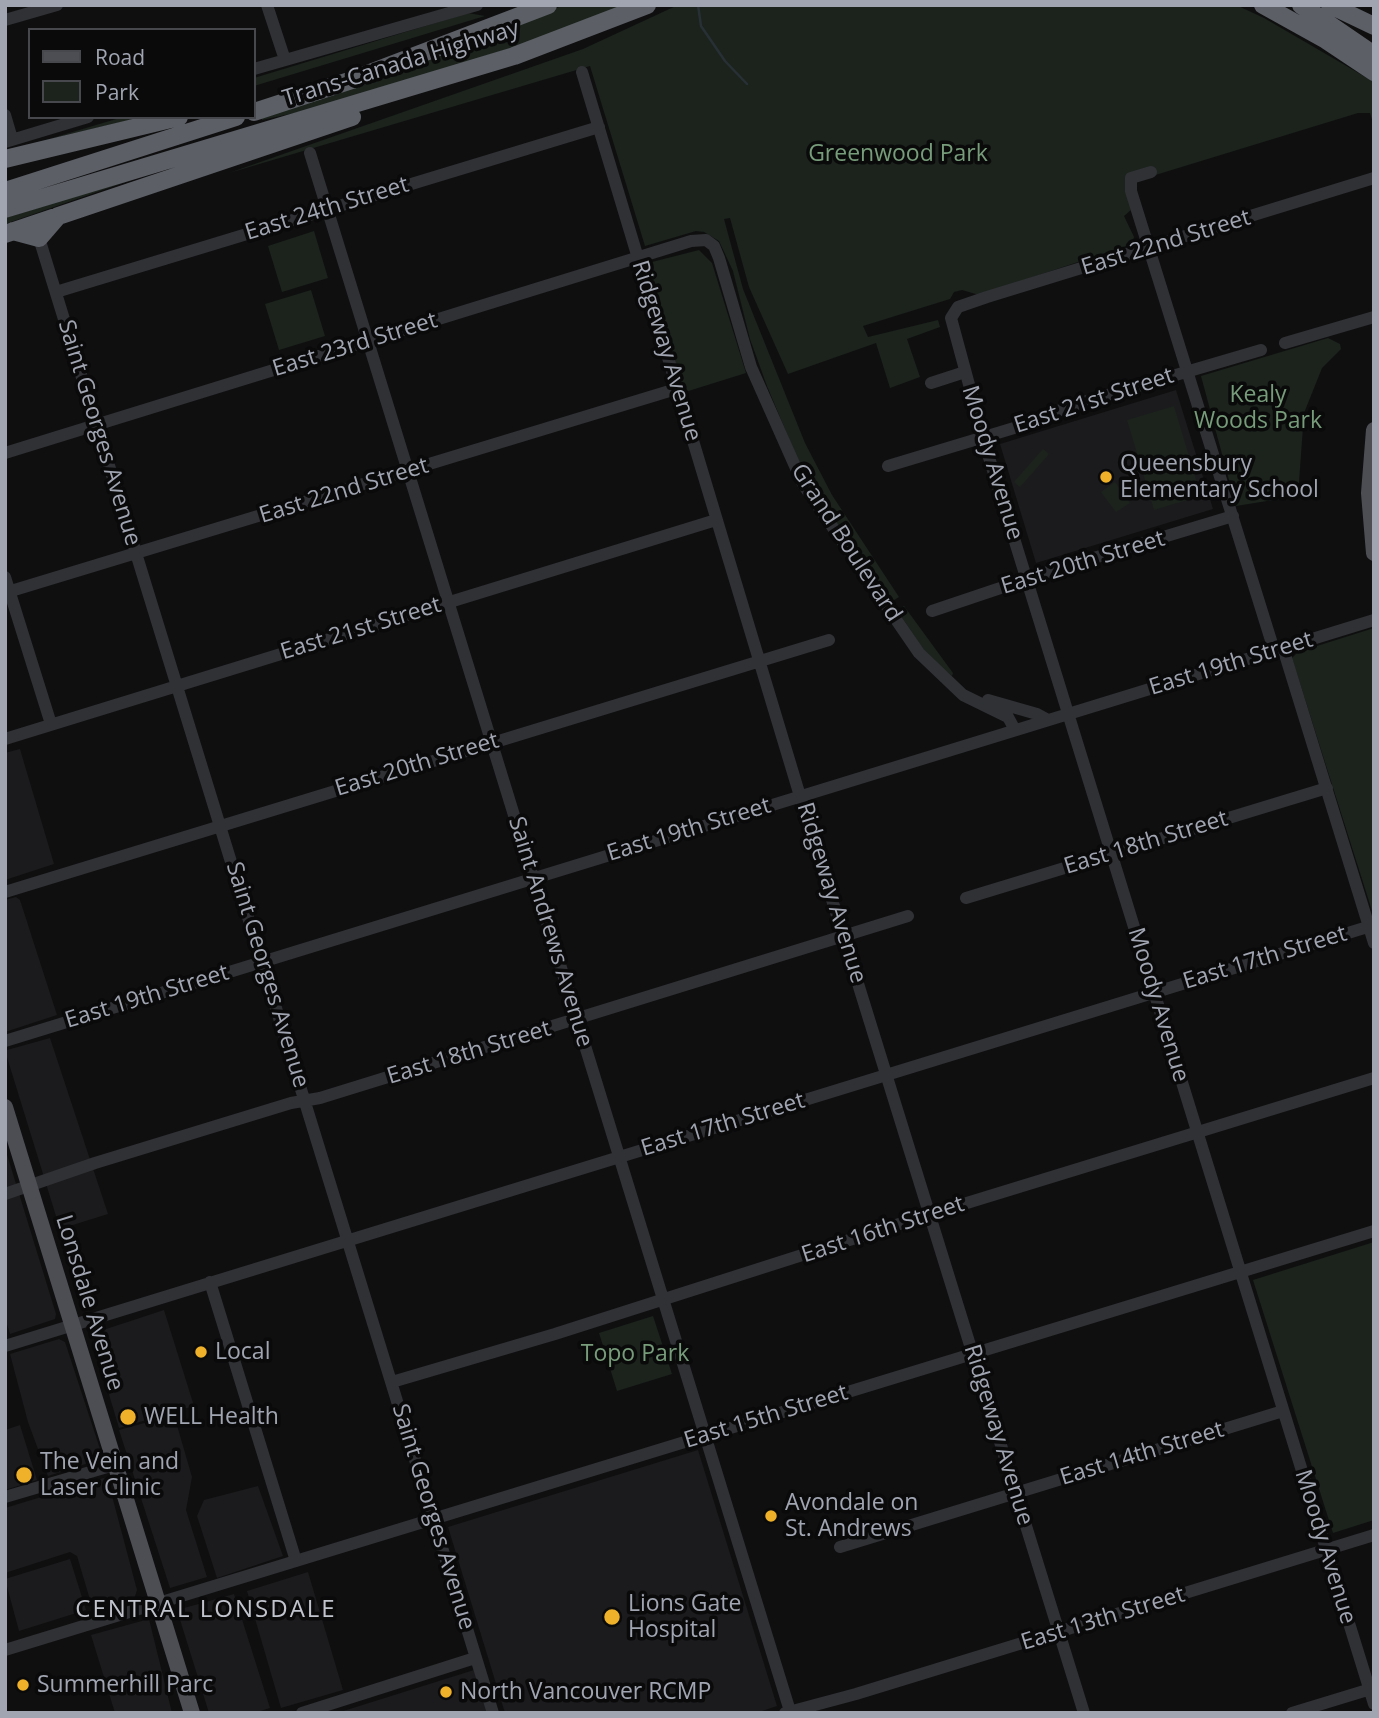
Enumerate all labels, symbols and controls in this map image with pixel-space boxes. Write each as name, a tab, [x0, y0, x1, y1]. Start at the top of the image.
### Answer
street label: Trans-Canada Highway	[279, 15, 523, 113]
legend	[28, 28, 256, 119]
text: Road	[95, 43, 145, 71]
text: Park	[95, 78, 139, 106]
park label: Greenwood Park	[808, 140, 988, 168]
street label: East 24th Street	[242, 171, 412, 247]
street label: East 22nd Street	[1078, 204, 1254, 282]
street label: Ridgeway Avenue	[625, 257, 707, 445]
street label: East 23rd Street	[269, 307, 441, 383]
street label: Saint Georges Avenue	[51, 317, 147, 549]
street label: East 21st Street	[1011, 362, 1177, 440]
park label: Kealy Woods Park	[1194, 381, 1322, 435]
street label: Moody Avenue	[955, 382, 1029, 544]
place label: Queensbury Elementary School	[1120, 450, 1319, 504]
street label: East 22nd Street	[256, 452, 432, 530]
street label: Grand Boulevard	[785, 459, 907, 627]
marker: Queensbury Elementary School	[1098, 469, 1114, 485]
street label: East 20th Street	[998, 525, 1168, 601]
street label: East 21st Street	[277, 591, 445, 667]
street label: East 19th Street	[1146, 626, 1316, 702]
street label: East 20th Street	[332, 727, 502, 803]
street label: East 19th Street	[604, 792, 774, 868]
street label: Ridgeway Avenue	[790, 799, 872, 987]
street label: East 18th Street	[1061, 805, 1231, 881]
street label: Saint Andrews Avenue	[502, 814, 598, 1050]
street label: Saint Georges Avenue	[219, 859, 315, 1091]
street label: East 17th Street	[1180, 920, 1350, 996]
street label: Moody Avenue	[1121, 924, 1195, 1086]
street label: East 19th Street	[62, 959, 232, 1035]
street label: East 18th Street	[384, 1015, 554, 1091]
street label: East 17th Street	[638, 1087, 808, 1163]
street label: East 16th Street	[798, 1191, 968, 1269]
street label: Lonsdale Avenue	[49, 1212, 129, 1394]
place label: Local	[215, 1338, 270, 1366]
park label: Topo Park	[581, 1340, 689, 1368]
street label: Ridgeway Avenue	[957, 1341, 1039, 1529]
marker: Local	[193, 1344, 209, 1360]
street label: East 15th Street	[681, 1379, 851, 1455]
street label: Saint Georges Avenue	[385, 1401, 481, 1633]
place label: WELL Health	[144, 1403, 279, 1431]
marker: WELL Health	[118, 1407, 138, 1427]
street label: East 14th Street	[1057, 1416, 1227, 1492]
place label: The Vein and Laser Clinic	[40, 1448, 179, 1502]
marker: The Vein and Laser Clinic	[14, 1465, 34, 1485]
street label: Moody Avenue	[1288, 1466, 1362, 1628]
place label: Avondale on St. Andrews	[785, 1489, 918, 1543]
marker: Avondale on St. Andrews	[763, 1508, 779, 1524]
street label: East 13th Street	[1018, 1581, 1188, 1657]
place label: Lions Gate Hospital	[628, 1590, 741, 1644]
district label: CENTRAL LONSDALE	[77, 1596, 335, 1624]
marker: Lions Gate Hospital	[602, 1607, 622, 1627]
place label: Summerhill Parc	[37, 1671, 213, 1699]
marker: Summerhill Parc	[15, 1677, 31, 1693]
place label: North Vancouver RCMP	[460, 1678, 711, 1706]
marker: North Vancouver RCMP	[438, 1684, 454, 1700]

